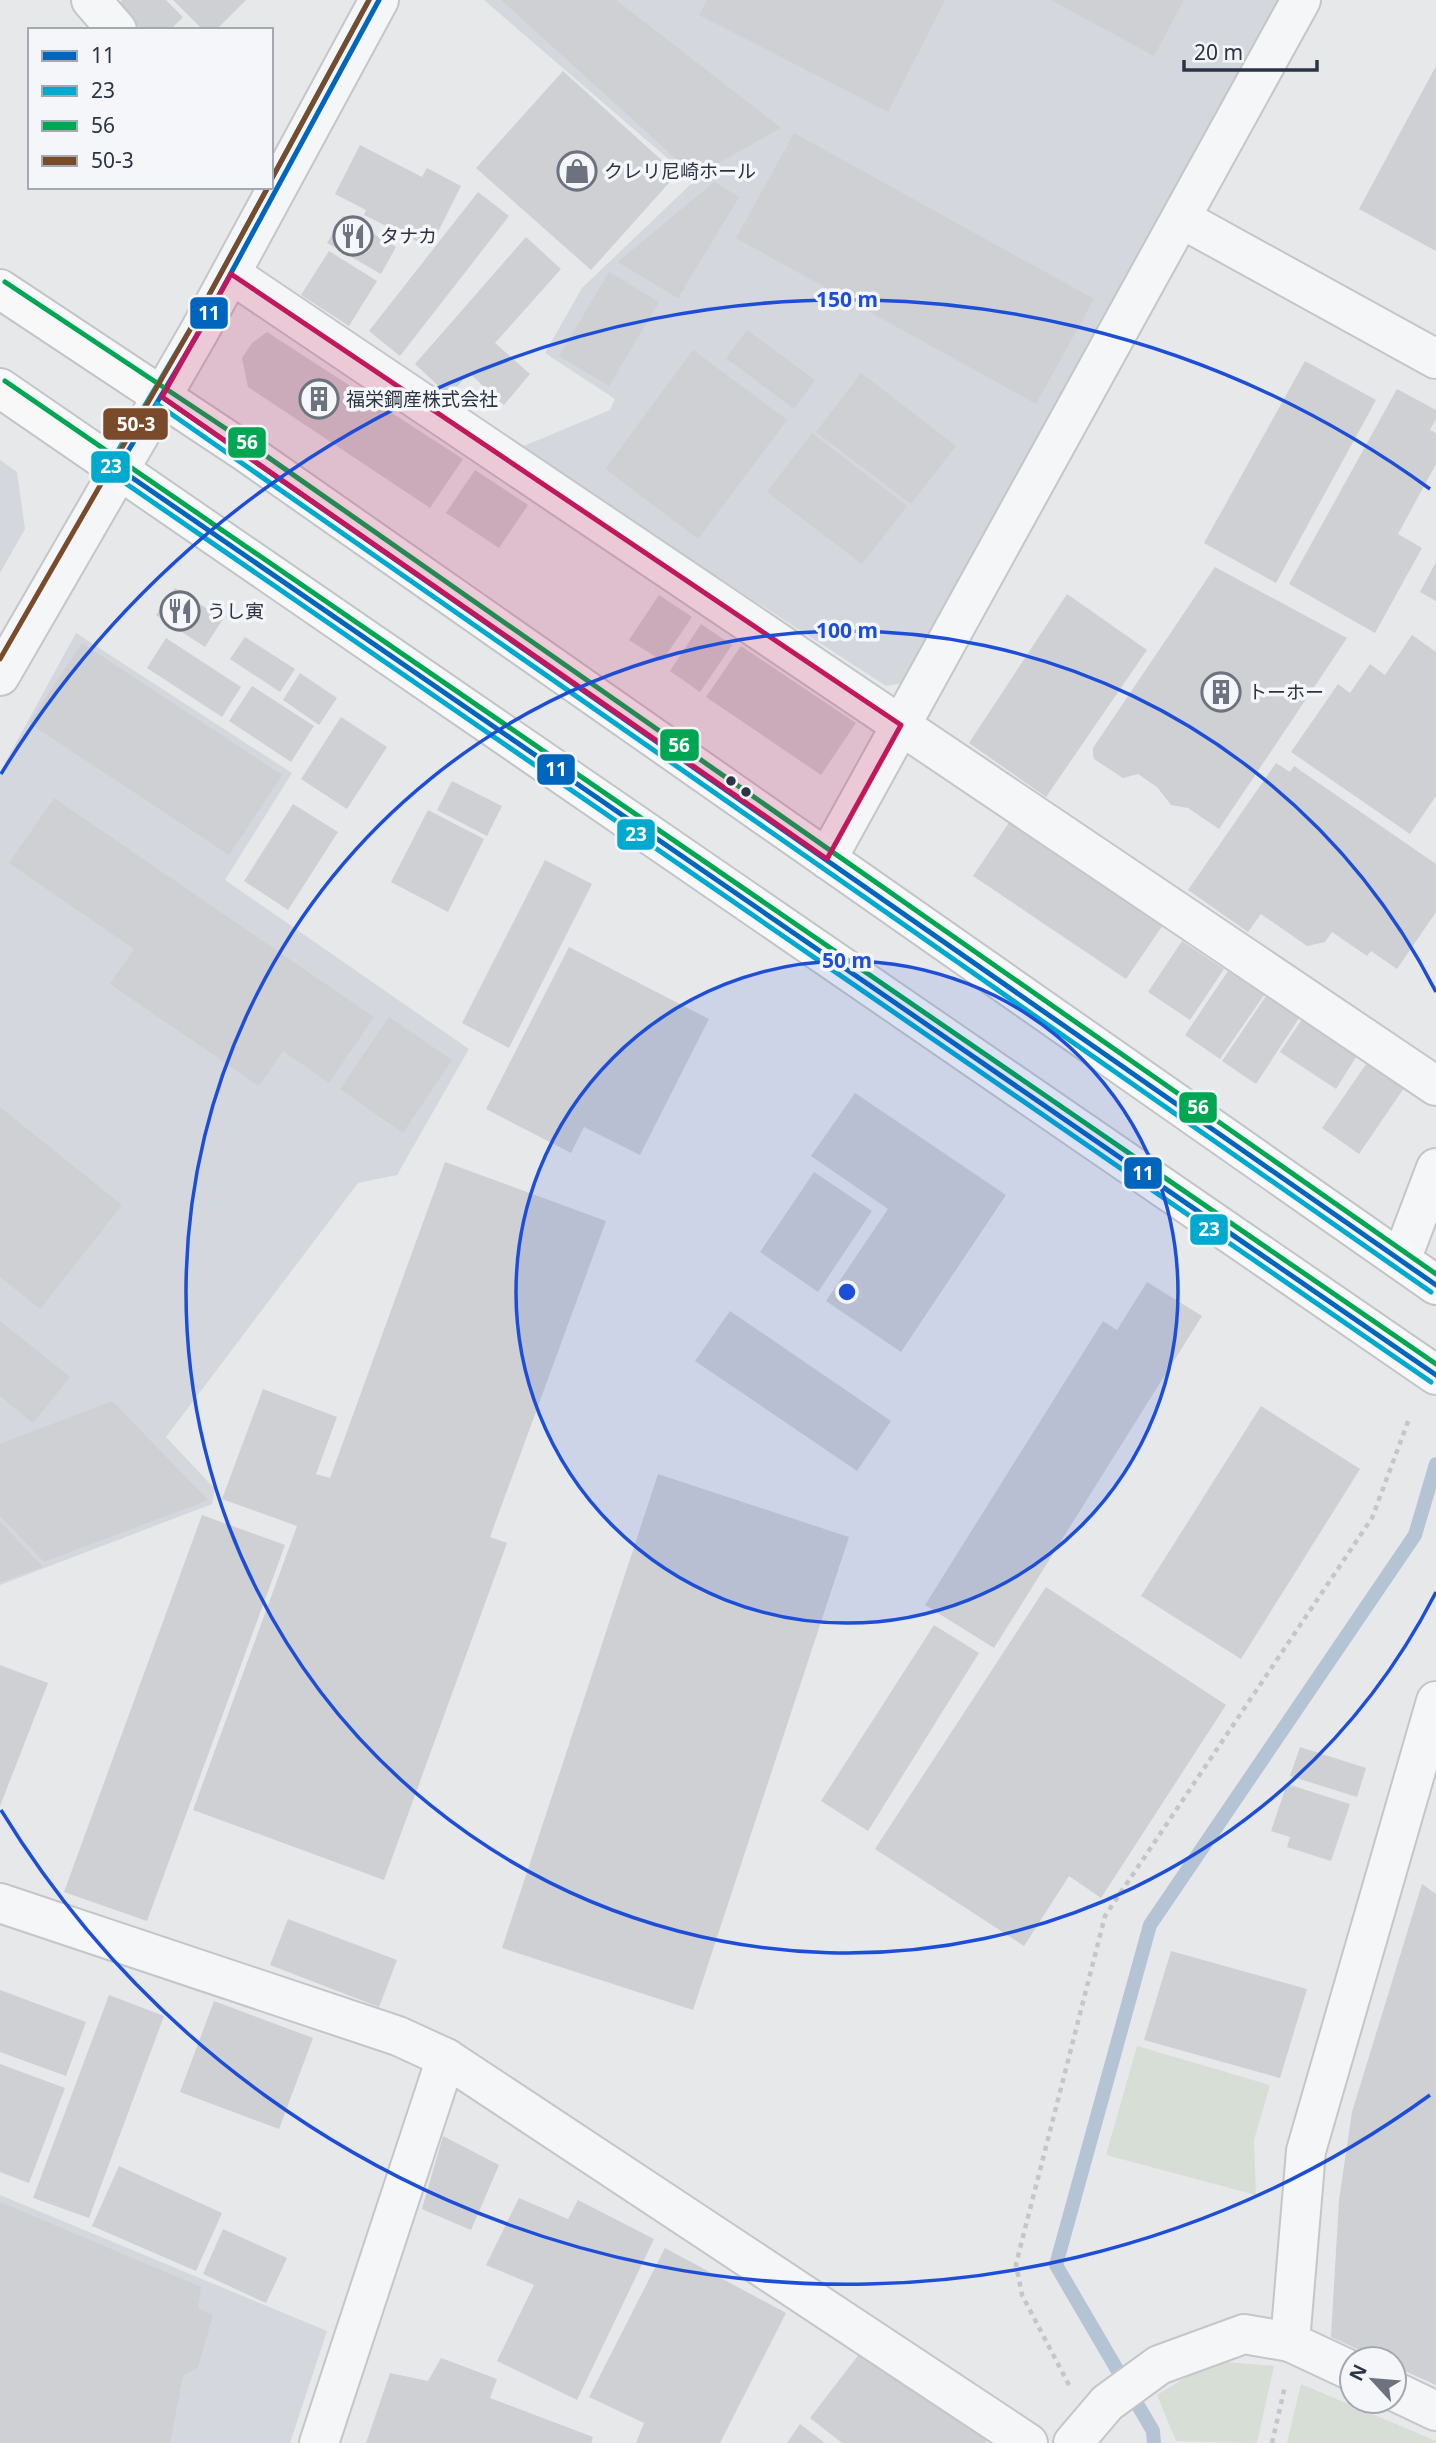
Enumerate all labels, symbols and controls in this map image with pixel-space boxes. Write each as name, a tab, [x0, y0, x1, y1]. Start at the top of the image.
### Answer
legend	[28, 28, 273, 189]
scale bar	[1184, 28, 1317, 72]
text: 20 m	[1194, 38, 1243, 66]
text: 11	[91, 41, 115, 69]
text: 23	[91, 76, 115, 104]
text: 56	[91, 111, 115, 139]
text: 50-3	[91, 146, 134, 174]
shop icon: クレリ尼崎ホール	[556, 150, 598, 192]
place label: クレリ尼崎ホール	[604, 158, 756, 184]
restaurant icon: タナカ	[332, 215, 374, 257]
place label: タナカ	[380, 223, 437, 249]
text: 150 m	[816, 285, 878, 313]
line badge: 11	[189, 296, 229, 330]
text: 11	[198, 300, 220, 326]
building icon: 福栄鋼産株式会社	[298, 378, 340, 420]
place label: 福栄鋼産株式会社	[346, 386, 498, 412]
line badge: 50-3	[102, 407, 169, 441]
text: 50-3	[117, 411, 155, 437]
line badge: 56	[227, 426, 267, 459]
text: 56	[236, 429, 258, 455]
line badge: 23	[90, 450, 131, 484]
text: 23	[100, 453, 122, 479]
restaurant icon: うし寅	[159, 590, 201, 632]
place label: うし寅	[207, 598, 264, 624]
text: 100 m	[816, 616, 878, 644]
building icon: トーホー	[1200, 671, 1242, 713]
place label: トーホー	[1248, 679, 1324, 705]
line badge: 56	[659, 728, 700, 762]
text: 56	[668, 732, 690, 758]
line badge: 11	[536, 753, 576, 786]
text: 11	[545, 756, 567, 782]
unlabelled marker	[724, 774, 738, 788]
unlabelled marker	[739, 785, 753, 799]
line badge: 23	[616, 818, 656, 851]
text: 23	[625, 821, 647, 847]
text: 50 m	[822, 946, 872, 974]
line badge: 56	[1178, 1091, 1218, 1124]
text: 56	[1187, 1094, 1209, 1120]
line badge: 11	[1123, 1156, 1163, 1190]
text: 11	[1132, 1160, 1154, 1186]
line badge: 23	[1189, 1213, 1229, 1246]
text: 23	[1198, 1216, 1220, 1242]
centre of rings	[835, 1280, 859, 1304]
north arrow	[1338, 2345, 1408, 2415]
text: N	[1343, 2360, 1373, 2385]

